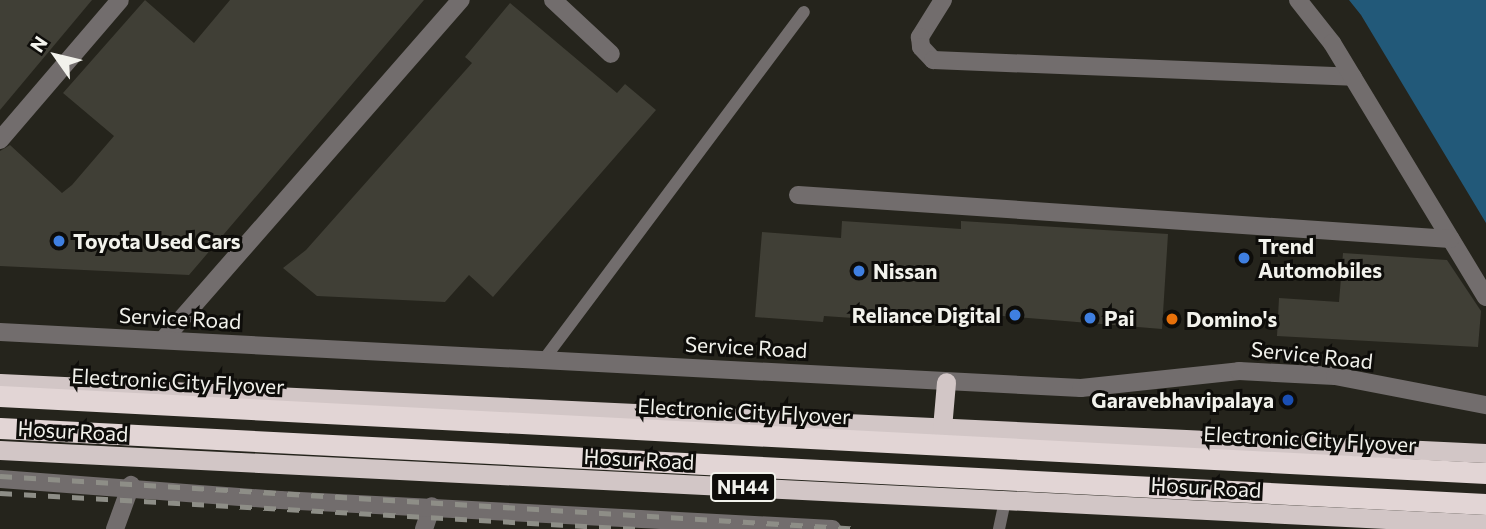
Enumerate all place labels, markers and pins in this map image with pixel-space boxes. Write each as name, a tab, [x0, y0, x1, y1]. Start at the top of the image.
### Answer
place label: Toyota Used Cars	[73, 228, 241, 254]
marker: Toyota Used Cars	[51, 233, 67, 249]
place label: Trend Automobiles	[1258, 233, 1382, 283]
marker: Trend Automobiles	[1236, 250, 1252, 266]
place label: Nissan	[873, 258, 937, 284]
marker: Nissan	[851, 263, 867, 279]
place label: Reliance Digital	[852, 302, 1001, 328]
place label: Pai	[1104, 305, 1135, 331]
place label: Domino's	[1186, 306, 1277, 332]
marker: Reliance Digital	[1007, 307, 1023, 323]
marker: Pai	[1082, 310, 1098, 326]
marker: Domino's	[1164, 311, 1180, 327]
place label: Garavebhavipalaya	[1091, 387, 1274, 413]
marker: Garavebhavipalaya	[1280, 392, 1296, 408]

